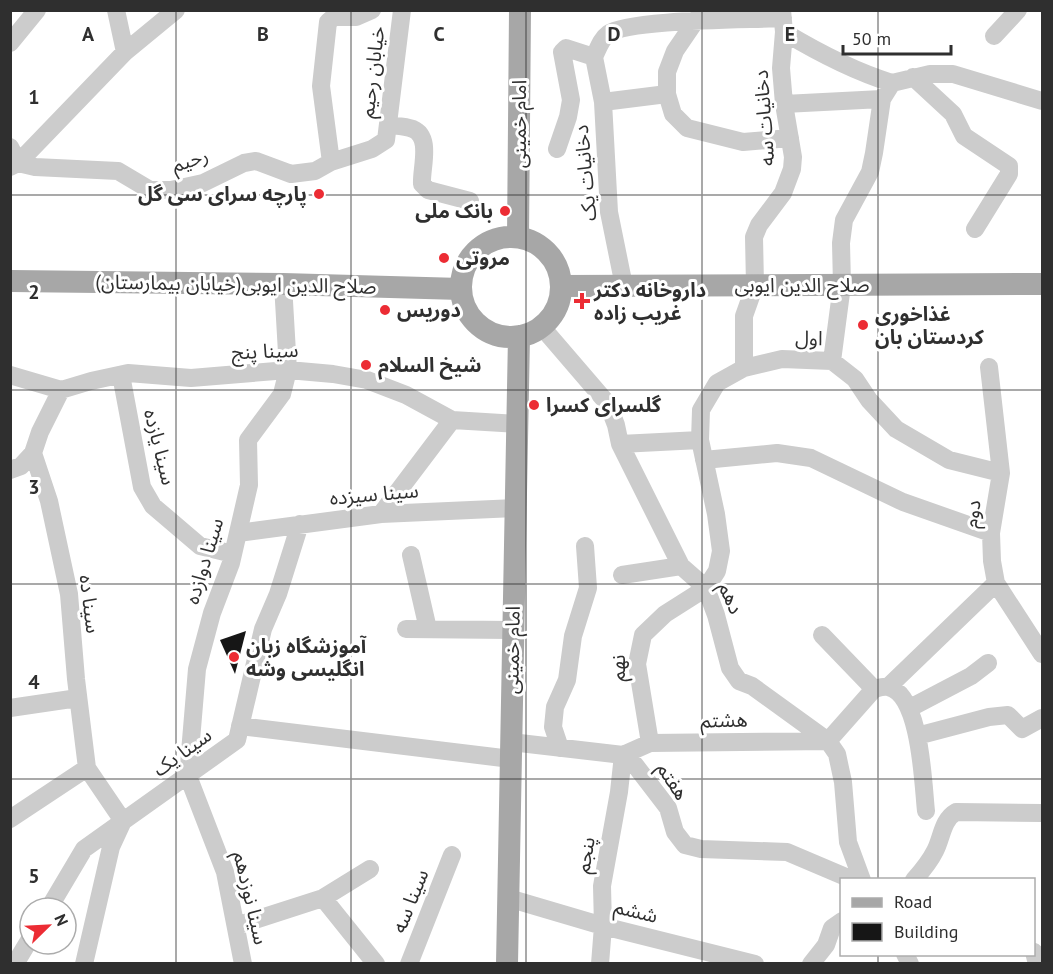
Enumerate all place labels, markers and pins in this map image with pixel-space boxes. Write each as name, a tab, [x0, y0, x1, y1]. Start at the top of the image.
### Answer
place label: پارچه سرای سی گل	[138, 181, 307, 208]
marker: پارچه سرای سی گل	[312, 187, 326, 201]
place label: بانک ملی	[415, 198, 493, 224]
marker: بانک ملی	[498, 204, 512, 218]
place label: مروتی	[456, 245, 510, 271]
marker: مروتی	[437, 251, 451, 265]
place label: داروخانه دکتر غریب زاده	[593, 277, 706, 326]
marker: داروخانه دکتر غریب زاده	[575, 294, 589, 308]
place label: دوریس	[397, 297, 461, 323]
place label: غذاخوری کردستان بان	[875, 301, 985, 350]
marker: دوریس	[378, 303, 392, 317]
marker: غذاخوری کردستان بان	[856, 318, 870, 332]
place label: شیخ السلام	[378, 352, 481, 380]
marker: شیخ السلام	[359, 358, 373, 372]
place label: گلسرای کسرا	[546, 392, 662, 418]
marker: گلسرای کسرا	[527, 398, 541, 412]
place label: آموزشگاه زبان انگلیسی وشه	[246, 633, 367, 682]
marker: آموزشگاه زبان انگلیسی وشه	[227, 650, 241, 664]

